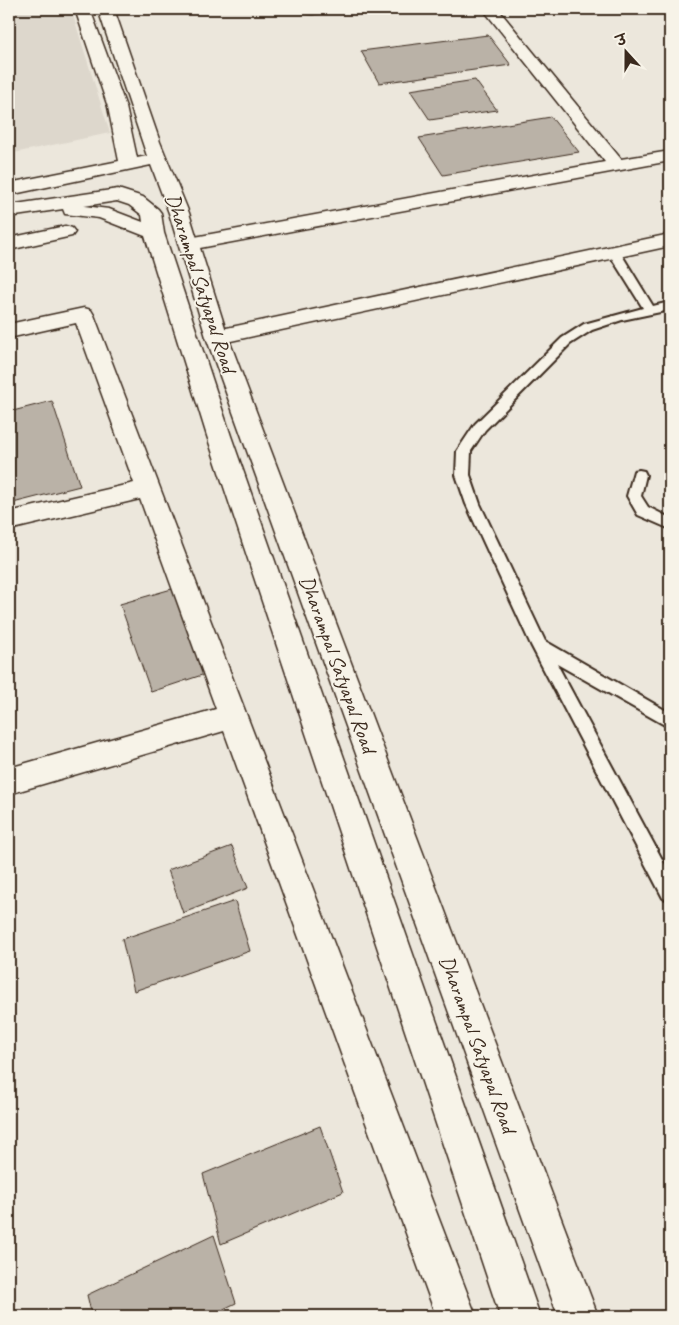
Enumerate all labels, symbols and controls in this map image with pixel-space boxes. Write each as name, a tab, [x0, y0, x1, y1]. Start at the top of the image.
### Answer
north arrow	[602, 28, 652, 78]
text: उ	[612, 30, 630, 51]
street label: Dharampal Satyapal Road	[160, 190, 243, 379]
street label: Dharampal Satyapal Road	[294, 572, 383, 759]
street label: Dharampal Satyapal Road	[434, 952, 523, 1139]

